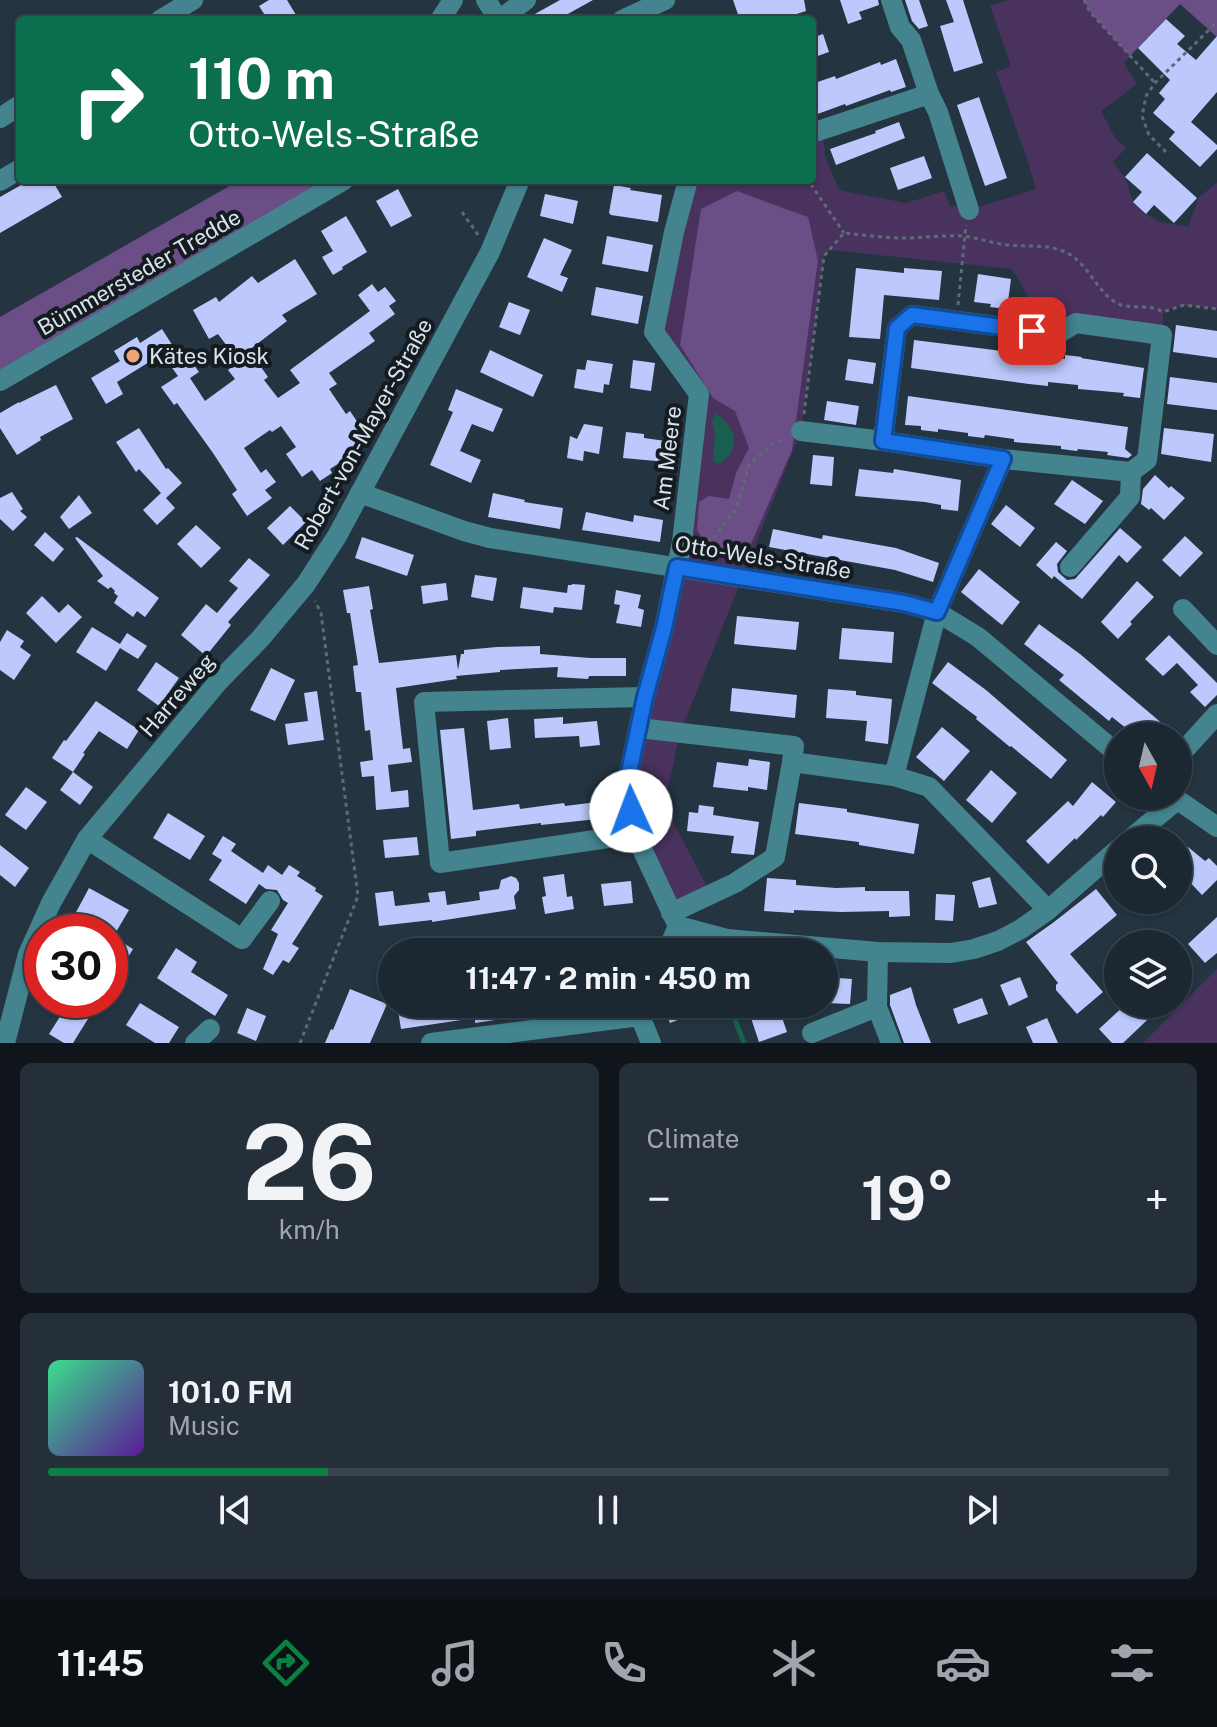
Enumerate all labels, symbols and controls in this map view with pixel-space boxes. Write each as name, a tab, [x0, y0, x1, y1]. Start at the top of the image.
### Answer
text: 110 m	[188, 46, 335, 112]
icon: right	[56, 48, 160, 152]
text: Otto-Wels-Straße	[188, 113, 480, 155]
street label: Bümmersteder Tredde	[33, 203, 245, 341]
pin	[998, 297, 1066, 365]
icon: arrive	[1010, 309, 1054, 353]
street label: Robert-von-Mayer-Straße	[289, 314, 437, 554]
place label: Kätes Kiosk	[149, 343, 269, 369]
marker: Kätes Kiosk	[124, 347, 142, 365]
street label: Am Meere	[648, 404, 686, 512]
street label: Otto-Wels-Straße	[673, 530, 853, 584]
street label: Harreweg	[134, 648, 220, 742]
north arrow	[1104, 722, 1192, 810]
map controls	[1104, 722, 1192, 1018]
position arrow	[589, 769, 673, 853]
button: search	[1104, 826, 1192, 914]
speed limit sign: 30	[24, 914, 128, 1018]
button: layers	[1104, 930, 1192, 1018]
text: 11:47 · 2 min · 450 m	[465, 960, 751, 996]
text: 26	[242, 1101, 377, 1223]
text: Climate	[647, 1123, 740, 1154]
text: 19°	[861, 1163, 955, 1234]
text: −	[647, 1173, 671, 1225]
text: +	[1145, 1173, 1169, 1225]
text: km/h	[279, 1214, 340, 1245]
text: 101.0 FM	[168, 1374, 293, 1410]
text: Music	[168, 1410, 240, 1441]
icon: previous	[213, 1488, 257, 1532]
icon: pause	[586, 1488, 630, 1532]
icon: next	[960, 1488, 1004, 1532]
icon: directions	[258, 1635, 314, 1691]
icon: music	[427, 1635, 483, 1691]
icon: phone	[596, 1635, 652, 1691]
icon: climate	[766, 1635, 822, 1691]
icon: car	[935, 1635, 991, 1691]
icon: filters	[1104, 1635, 1160, 1691]
text: 11:45	[57, 1642, 145, 1684]

